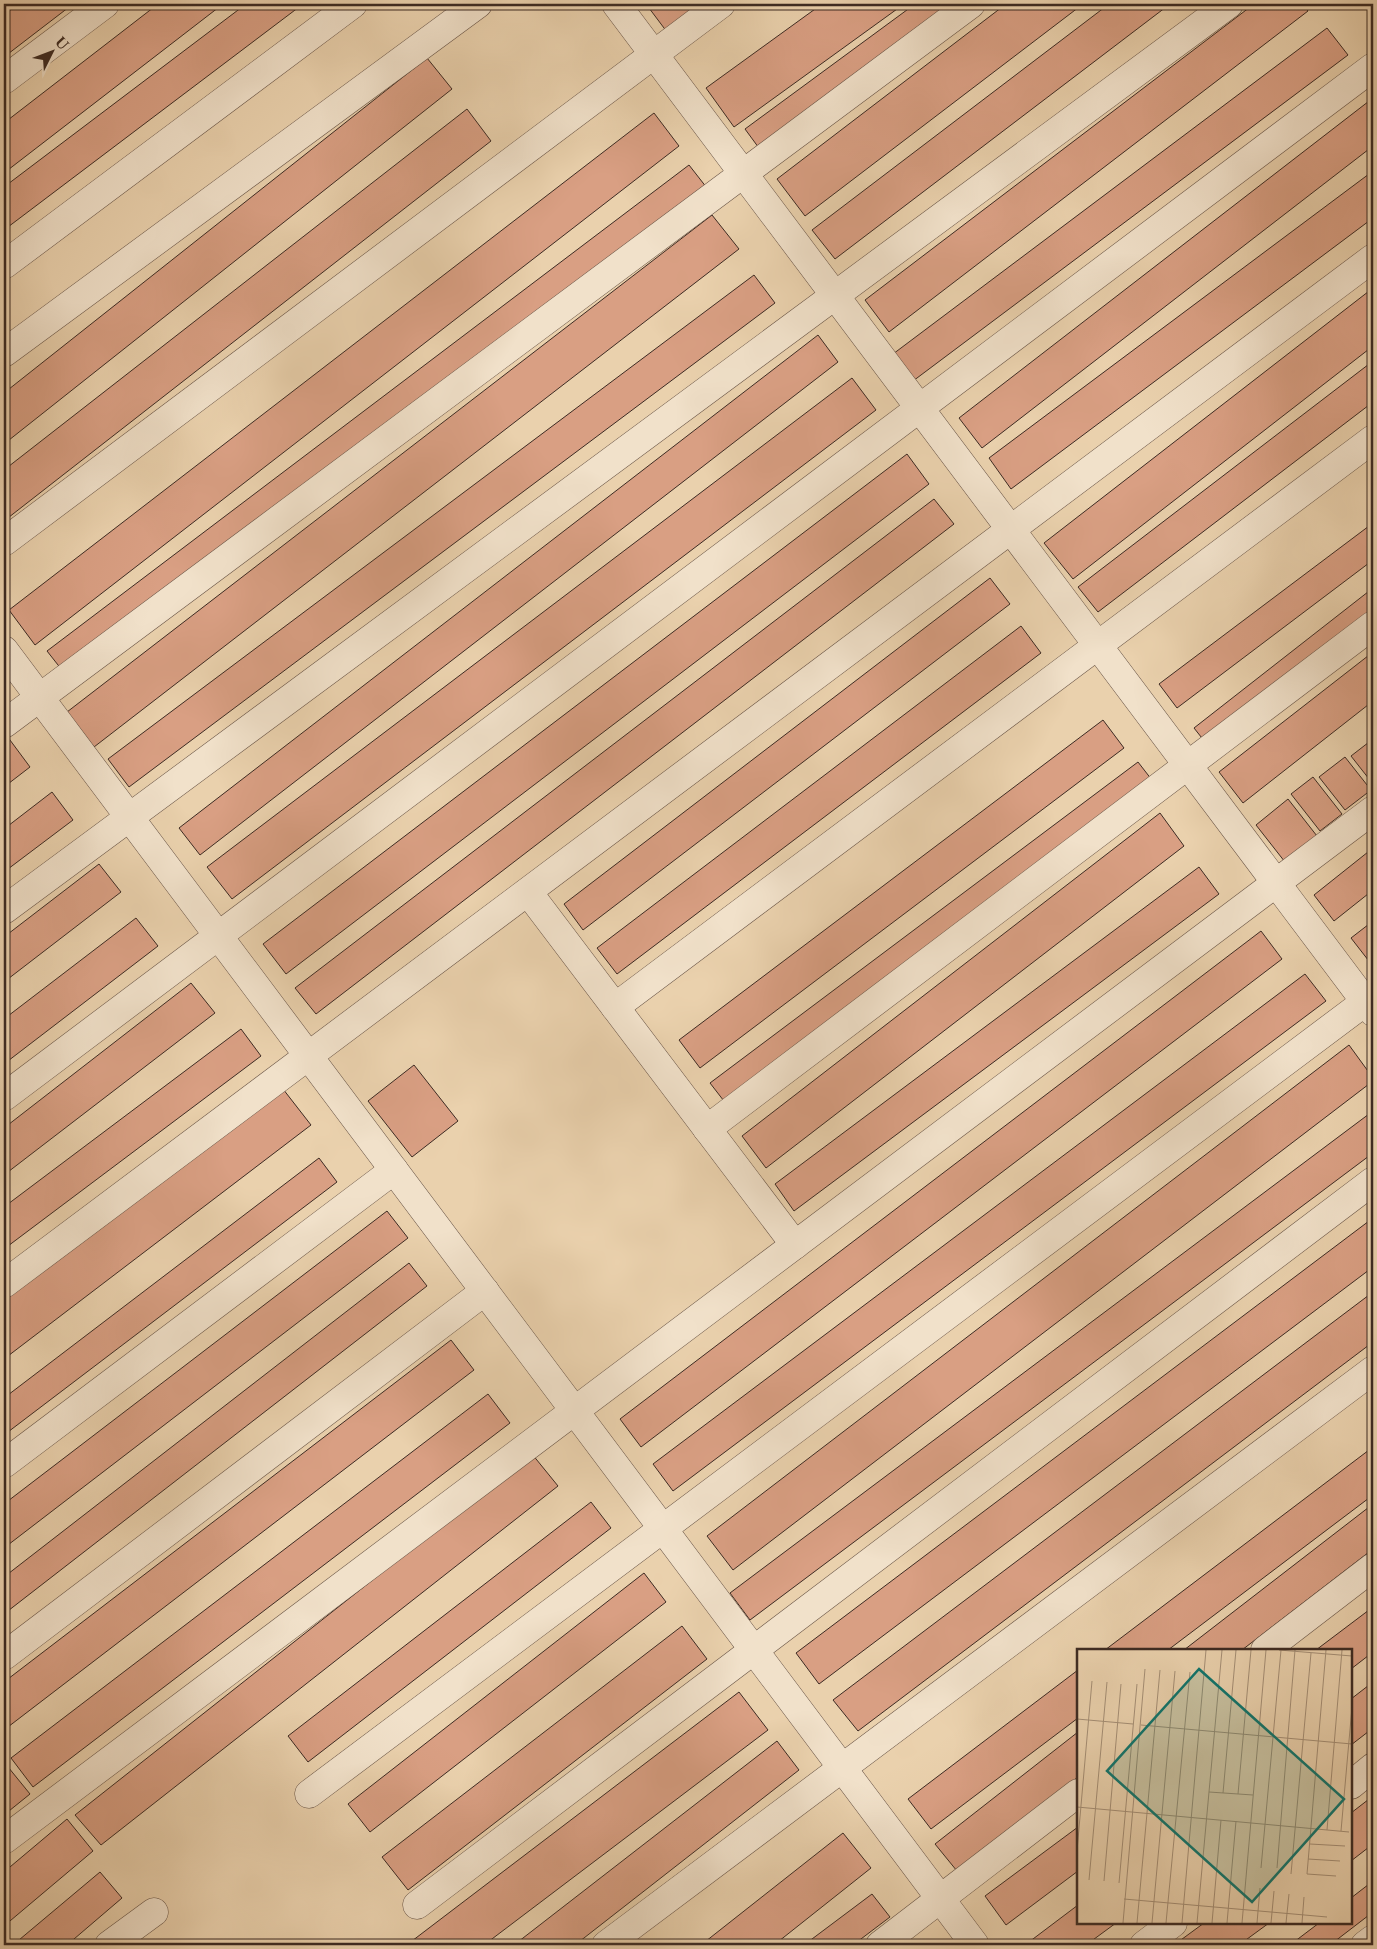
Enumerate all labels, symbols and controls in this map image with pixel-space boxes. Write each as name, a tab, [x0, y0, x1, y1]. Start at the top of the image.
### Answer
north arrow	[28, 28, 78, 78]
text: U	[51, 33, 73, 54]
inset map	[1077, 1649, 1352, 1924]

